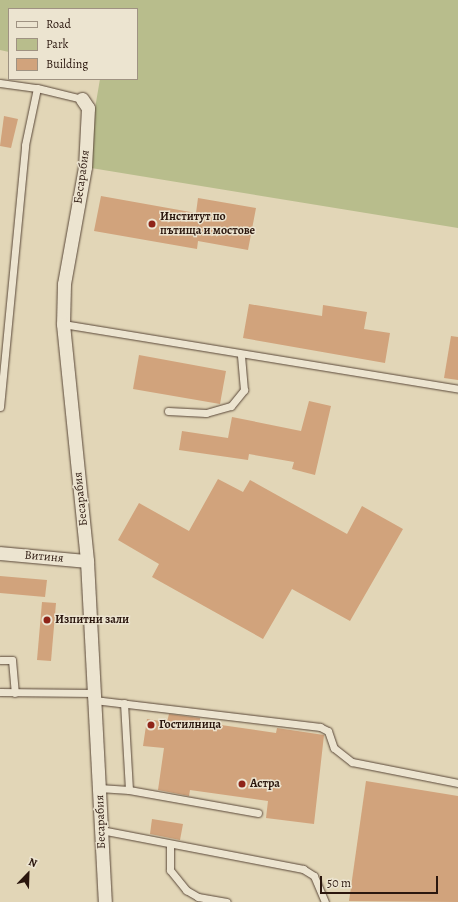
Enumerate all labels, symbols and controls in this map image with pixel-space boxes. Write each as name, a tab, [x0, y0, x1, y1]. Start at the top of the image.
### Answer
legend	[8, 8, 138, 80]
text: Road	[46, 16, 71, 32]
text: Park	[46, 36, 69, 52]
text: Building	[46, 56, 88, 72]
street label: Бесарабия	[71, 149, 93, 205]
place label: Институт по пътища и мостове	[160, 210, 255, 238]
marker: Институт по пътища и мостове	[147, 219, 157, 229]
street label: Бесарабия	[71, 471, 91, 527]
street label: Витиня	[24, 548, 64, 566]
place label: Изпитни зали	[55, 613, 129, 627]
marker: Изпитни зали	[42, 615, 52, 625]
place label: Гостилница	[159, 718, 221, 732]
marker: Гостилница	[146, 720, 156, 730]
place label: Астра	[250, 777, 280, 791]
marker: Астра	[237, 779, 247, 789]
street label: Бесарабия	[93, 795, 109, 849]
north arrow	[8, 854, 48, 894]
text: N	[26, 854, 39, 871]
scale bar	[322, 868, 440, 894]
text: 50 m	[327, 875, 351, 891]

